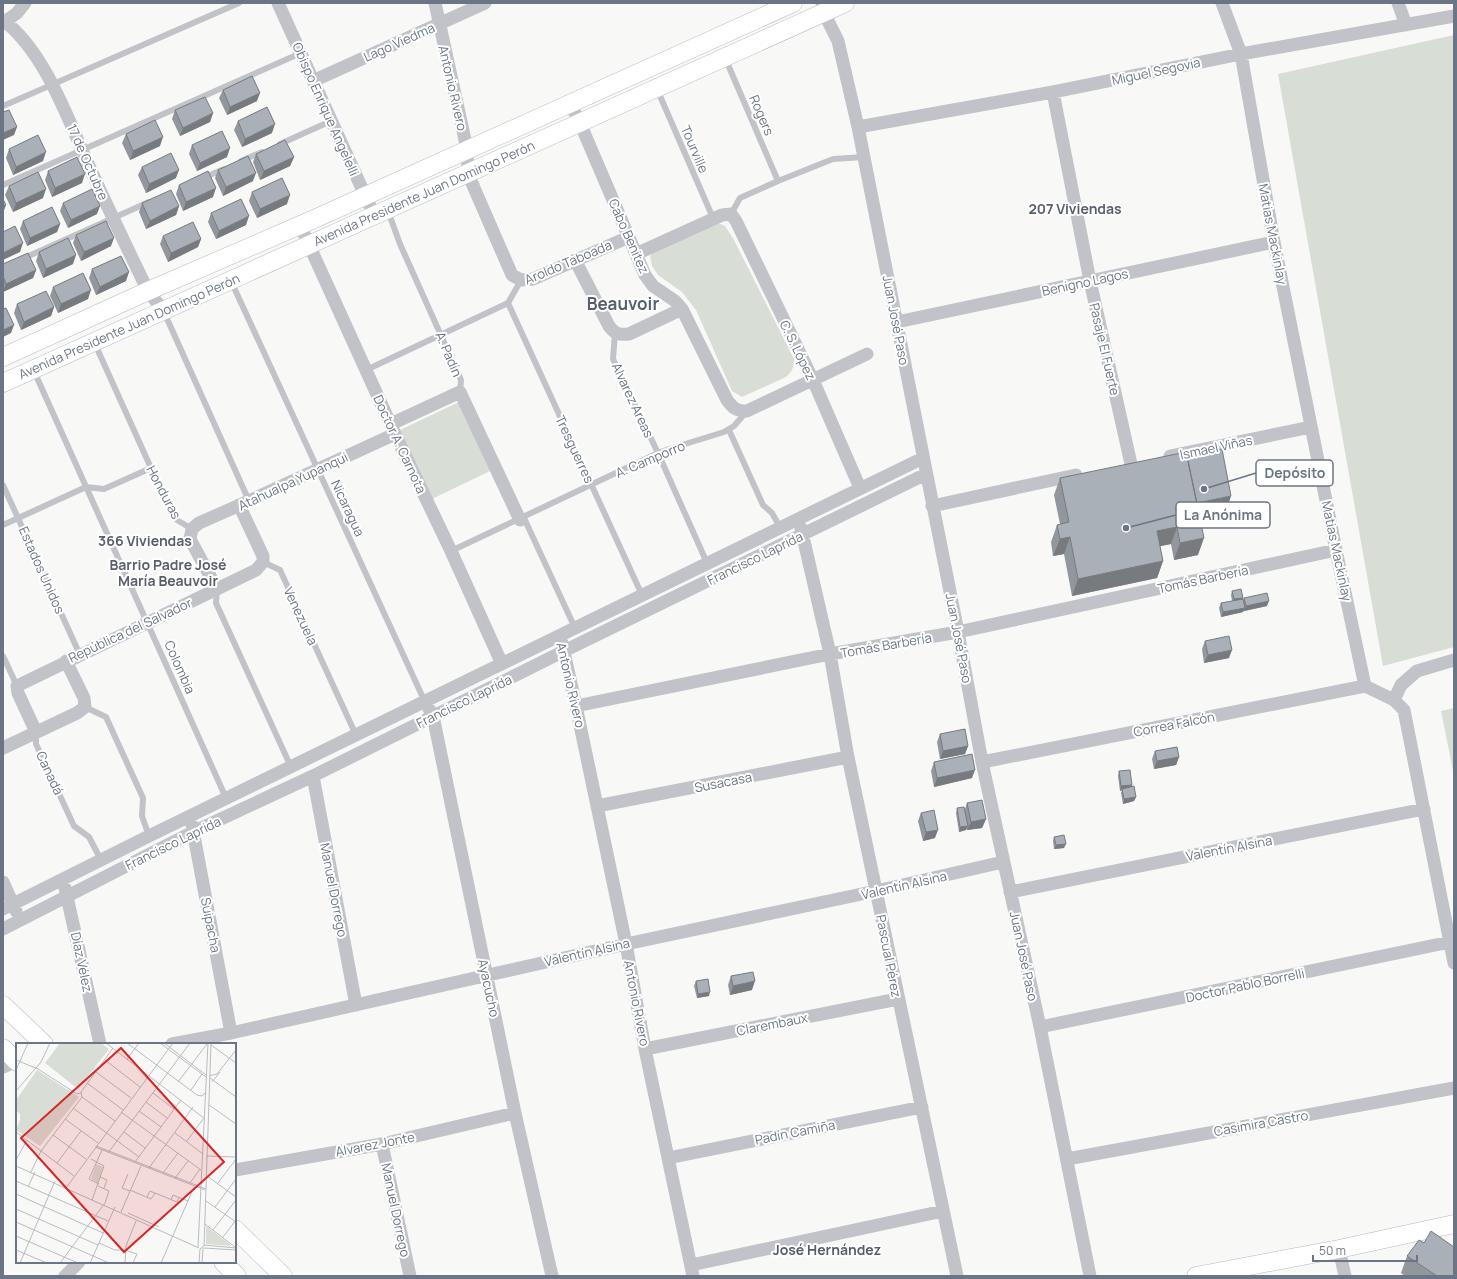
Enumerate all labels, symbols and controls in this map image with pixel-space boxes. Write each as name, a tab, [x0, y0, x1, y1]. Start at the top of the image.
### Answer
street label: Lago Viedma	[361, 18, 437, 66]
street label: Obispo Enrique Angelelli	[288, 39, 364, 179]
street label: Antonio Rivero	[434, 44, 472, 133]
street label: Miguel Segovia	[1110, 53, 1202, 89]
street label: Rogers	[745, 92, 779, 138]
street label: 17 de Octubre	[63, 121, 113, 203]
street label: Tourville	[677, 122, 713, 176]
street label: Avenida Presidente Juan Domingo Perón	[311, 136, 537, 250]
street label: Matias Mackinlay	[1254, 182, 1292, 286]
street label: Cabo Benitez	[604, 196, 654, 276]
district label: 207 Viviendas	[1028, 199, 1122, 218]
street label: Aroldo Taboada	[522, 236, 614, 288]
street label: Benigno Lagos	[1040, 264, 1130, 300]
street label: Avenida Presidente Juan Domingo Perón	[16, 269, 242, 383]
street label: Juan José Paso	[878, 273, 914, 367]
district label: Beauvoir	[587, 292, 659, 315]
street label: Pasaje El Fuerte	[1086, 301, 1124, 397]
street label: C. S. López	[776, 317, 820, 383]
street label: A. Padín	[431, 329, 467, 379]
street label: Alvarez Areas	[608, 360, 658, 441]
street label: Doctor A. Carnota	[369, 392, 431, 496]
street label: Tresguerres	[551, 412, 599, 486]
street label: Ismael Viñas	[1178, 430, 1254, 463]
street label: A. Camporro	[612, 436, 688, 482]
street label: Atahualpa Yupanqui	[235, 448, 351, 514]
callout: Depósito	[1256, 460, 1333, 486]
street label: Honduras	[142, 462, 186, 522]
text: Depósito	[1265, 463, 1326, 482]
street label: Nicaragua	[327, 477, 369, 539]
street label: Matias Mackinlay	[1318, 499, 1356, 603]
callout: La Anónima	[1176, 502, 1270, 528]
text: La Anónima	[1184, 505, 1262, 524]
street label: Estados Unidos	[15, 524, 69, 617]
street label: Francisco Laprida	[704, 527, 806, 589]
district label: 366 Viviendas	[98, 531, 192, 550]
district label: Barrio Padre José María Beauvoir	[109, 555, 227, 590]
street label: Tomás Barbería	[1156, 561, 1250, 597]
street label: Venezuela	[280, 584, 322, 648]
street label: Juan José Paso	[941, 591, 977, 685]
street label: República del Salvador	[65, 593, 195, 667]
street label: Tomás Barbería	[839, 628, 933, 662]
street label: Colombia	[160, 637, 200, 697]
street label: Antonio Rivero	[552, 641, 590, 730]
street label: Francisco Laprida	[413, 670, 515, 732]
street label: Correa Falcón	[1132, 707, 1216, 741]
street label: Canadá	[32, 748, 68, 798]
street label: Susacasa	[693, 768, 753, 796]
street label: Francisco Laprida	[122, 812, 224, 874]
street label: Valentín Alsina	[1184, 831, 1274, 865]
street label: Manuel Dorrego	[316, 841, 352, 939]
street label: Valentín Alsina	[859, 866, 949, 904]
street label: Suipacha	[197, 896, 225, 954]
street label: Juan José Paso	[1006, 910, 1042, 1003]
street label: Pascual Pérez	[872, 913, 906, 999]
street label: Díaz Vélez	[67, 930, 97, 994]
street label: Valentín Alsina	[542, 933, 632, 971]
street label: Ayacucho	[474, 957, 504, 1019]
street label: Antonio Rivero	[620, 959, 654, 1048]
street label: Doctor Pablo Borrelli	[1184, 964, 1306, 1006]
street label: Clarembaux	[735, 1008, 809, 1040]
inset map	[16, 1043, 236, 1263]
street label: Casimira Castro	[1212, 1106, 1310, 1140]
street label: Padín Camiña	[753, 1115, 837, 1149]
street label: Alvarez Jonte	[334, 1127, 417, 1160]
street label: Manuel Dorrego	[377, 1161, 415, 1259]
scale bar	[1313, 1237, 1417, 1263]
district label: José Hernández	[773, 1240, 881, 1259]
text: 50 m	[1319, 1242, 1346, 1259]

